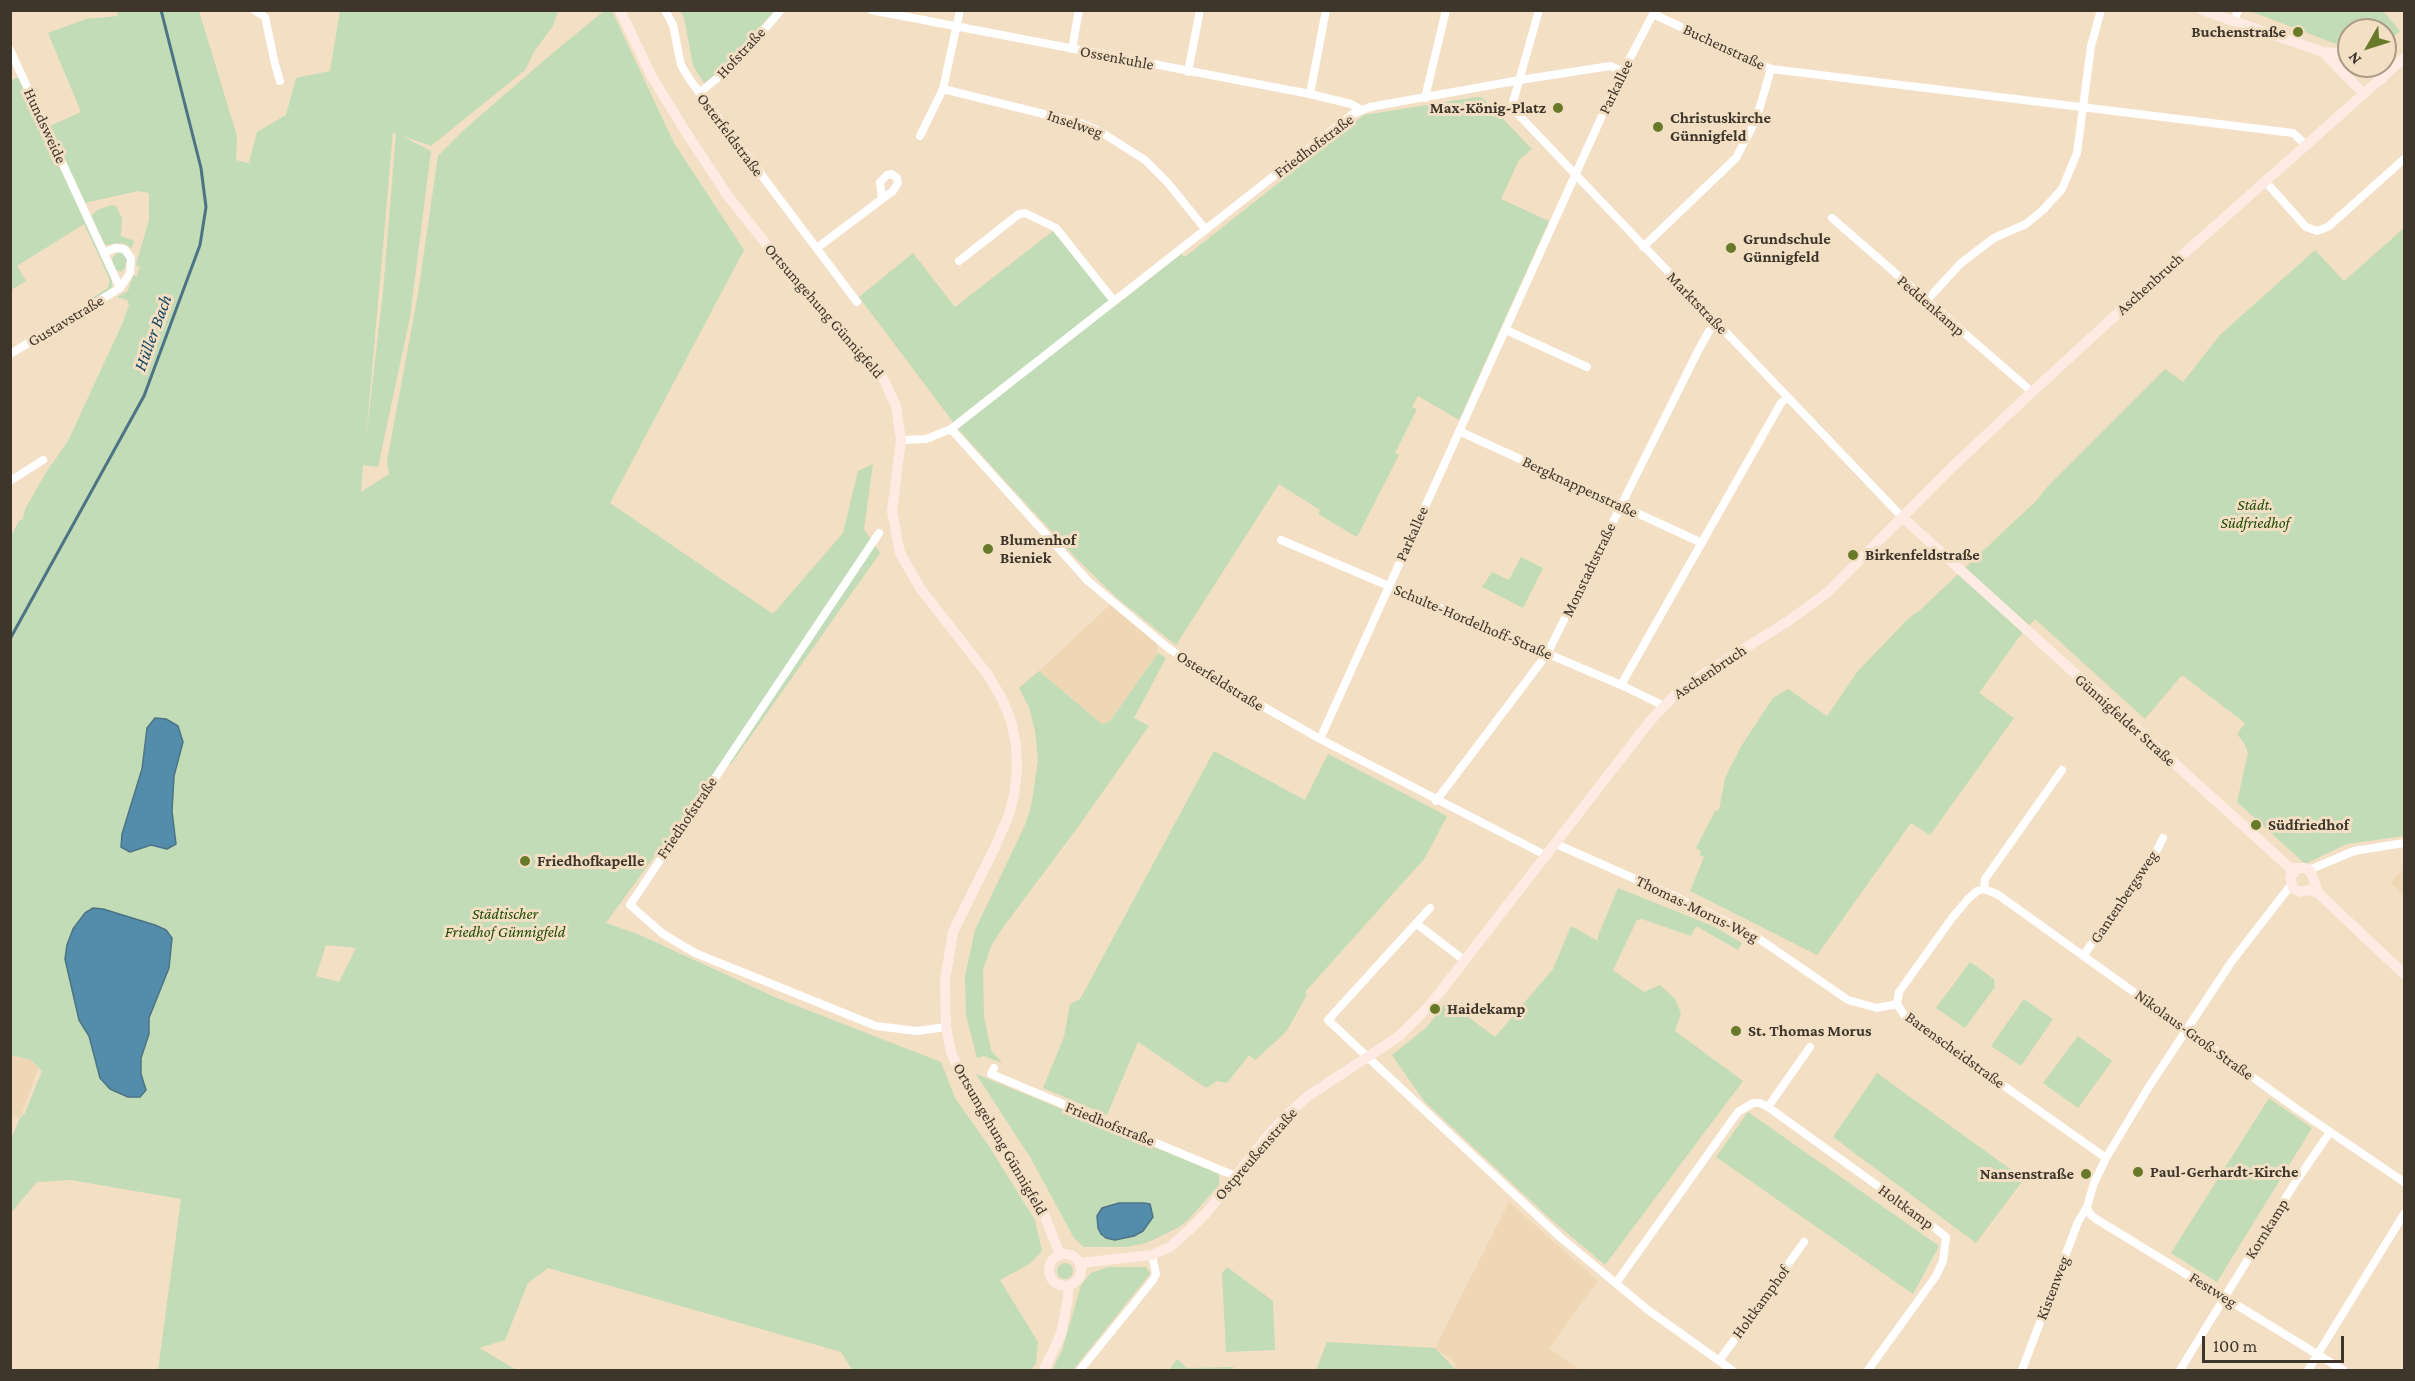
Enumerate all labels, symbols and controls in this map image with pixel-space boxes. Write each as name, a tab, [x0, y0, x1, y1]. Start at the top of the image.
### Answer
north arrow	[2337, 18, 2397, 78]
street label: Buchenstraße	[1680, 20, 1768, 74]
place label: Buchenstraße	[2191, 22, 2286, 42]
street label: Hofstraße	[712, 23, 770, 83]
marker: Buchenstraße	[2291, 25, 2305, 39]
street label: Ossenkuhle	[1078, 41, 1156, 75]
text: N	[2344, 49, 2364, 68]
street label: Parkallee	[1595, 57, 1637, 117]
street label: Hundsweide	[19, 85, 71, 167]
street label: Osterfeldstraße	[692, 89, 768, 181]
place label: Max-König-Platz	[1430, 98, 1546, 118]
marker: Max-König-Platz	[1551, 101, 1565, 115]
street label: Inselweg	[1045, 106, 1105, 142]
place label: Christuskirche Günnigfeld	[1670, 108, 1771, 146]
street label: Friedhofstraße	[1270, 110, 1358, 182]
marker: Christuskirche Günnigfeld	[1651, 120, 1665, 134]
place label: Grundschule Günnigfeld	[1743, 229, 1831, 267]
street label: Ortsumgehung Günnigfeld	[760, 240, 888, 382]
marker: Grundschule Günnigfeld	[1724, 241, 1738, 255]
street label: Aschenbruch	[2112, 249, 2188, 319]
street label: Marktstraße	[1663, 268, 1731, 338]
street label: Peddenkamp	[1893, 271, 1969, 341]
street label: Gustavstraße	[25, 291, 107, 351]
water label: Hüller Bach	[129, 292, 177, 374]
street label: Bergknappenstraße	[1519, 452, 1641, 522]
park label: Städt. Südfriedhof	[2220, 495, 2290, 533]
street label: Parkallee	[1391, 504, 1433, 564]
street label: Monstadtstraße	[1558, 520, 1620, 620]
place label: Blumenhof Bieniek	[1000, 530, 1076, 568]
marker: Blumenhof Bieniek	[981, 542, 995, 556]
place label: Birkenfeldstraße	[1865, 545, 1980, 565]
marker: Birkenfeldstraße	[1846, 548, 1860, 562]
street label: Schulte-Hordelhoff-Straße	[1391, 580, 1555, 664]
street label: Aschenbruch	[1670, 641, 1750, 703]
street label: Osterfeldstraße	[1173, 646, 1267, 716]
street label: Günnigfelder Straße	[2071, 670, 2179, 770]
street label: Friedhofstraße	[653, 773, 721, 863]
place label: Südfriedhof	[2268, 815, 2349, 835]
marker: Südfriedhof	[2249, 818, 2263, 832]
street label: Gantenbergsweg	[2086, 847, 2162, 947]
place label: Friedhofkapelle	[537, 851, 644, 871]
marker: Friedhofkapelle	[518, 854, 532, 868]
street label: Thomas-Morus-Weg	[1633, 871, 1761, 947]
park label: Städtischer Friedhof Günnigfeld	[445, 904, 565, 942]
street label: Nikolaus-Groß-Straße	[2131, 985, 2257, 1085]
place label: Haidekamp	[1447, 999, 1525, 1019]
marker: Haidekamp	[1428, 1002, 1442, 1016]
street label: Barenscheidstraße	[1901, 1007, 2009, 1093]
place label: St. Thomas Morus	[1748, 1021, 1872, 1041]
marker: St. Thomas Morus	[1729, 1024, 1743, 1038]
street label: Ortsumgehung Günnigfeld	[949, 1060, 1051, 1218]
street label: Friedhofstraße	[1063, 1097, 1157, 1151]
street label: Ostpreußenstraße	[1211, 1104, 1301, 1204]
place label: Paul-Gerhardt-Kirche	[2150, 1162, 2298, 1182]
place label: Nansenstraße	[1980, 1164, 2074, 1184]
marker: Paul-Gerhardt-Kirche	[2131, 1165, 2145, 1179]
marker: Nansenstraße	[2079, 1167, 2093, 1181]
street label: Holtkamp	[1874, 1180, 1938, 1234]
street label: Kornkamp	[2241, 1195, 2293, 1263]
street label: Kistenweg	[2032, 1253, 2074, 1323]
street label: Holtkamphof	[1728, 1262, 1794, 1342]
street label: Festweg	[2186, 1268, 2240, 1312]
scale bar	[2205, 1324, 2348, 1362]
text: 100 m	[2213, 1336, 2257, 1356]

